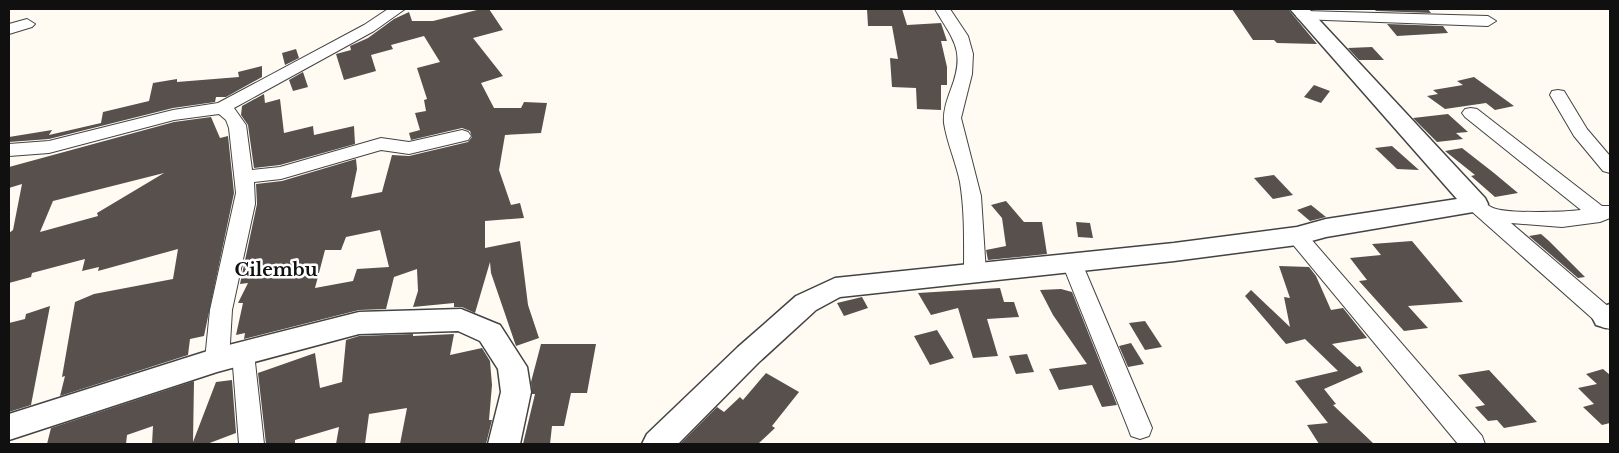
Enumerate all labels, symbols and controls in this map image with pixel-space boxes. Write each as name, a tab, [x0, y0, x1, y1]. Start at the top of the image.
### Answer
district label: Cilembu	[234, 259, 318, 281]

